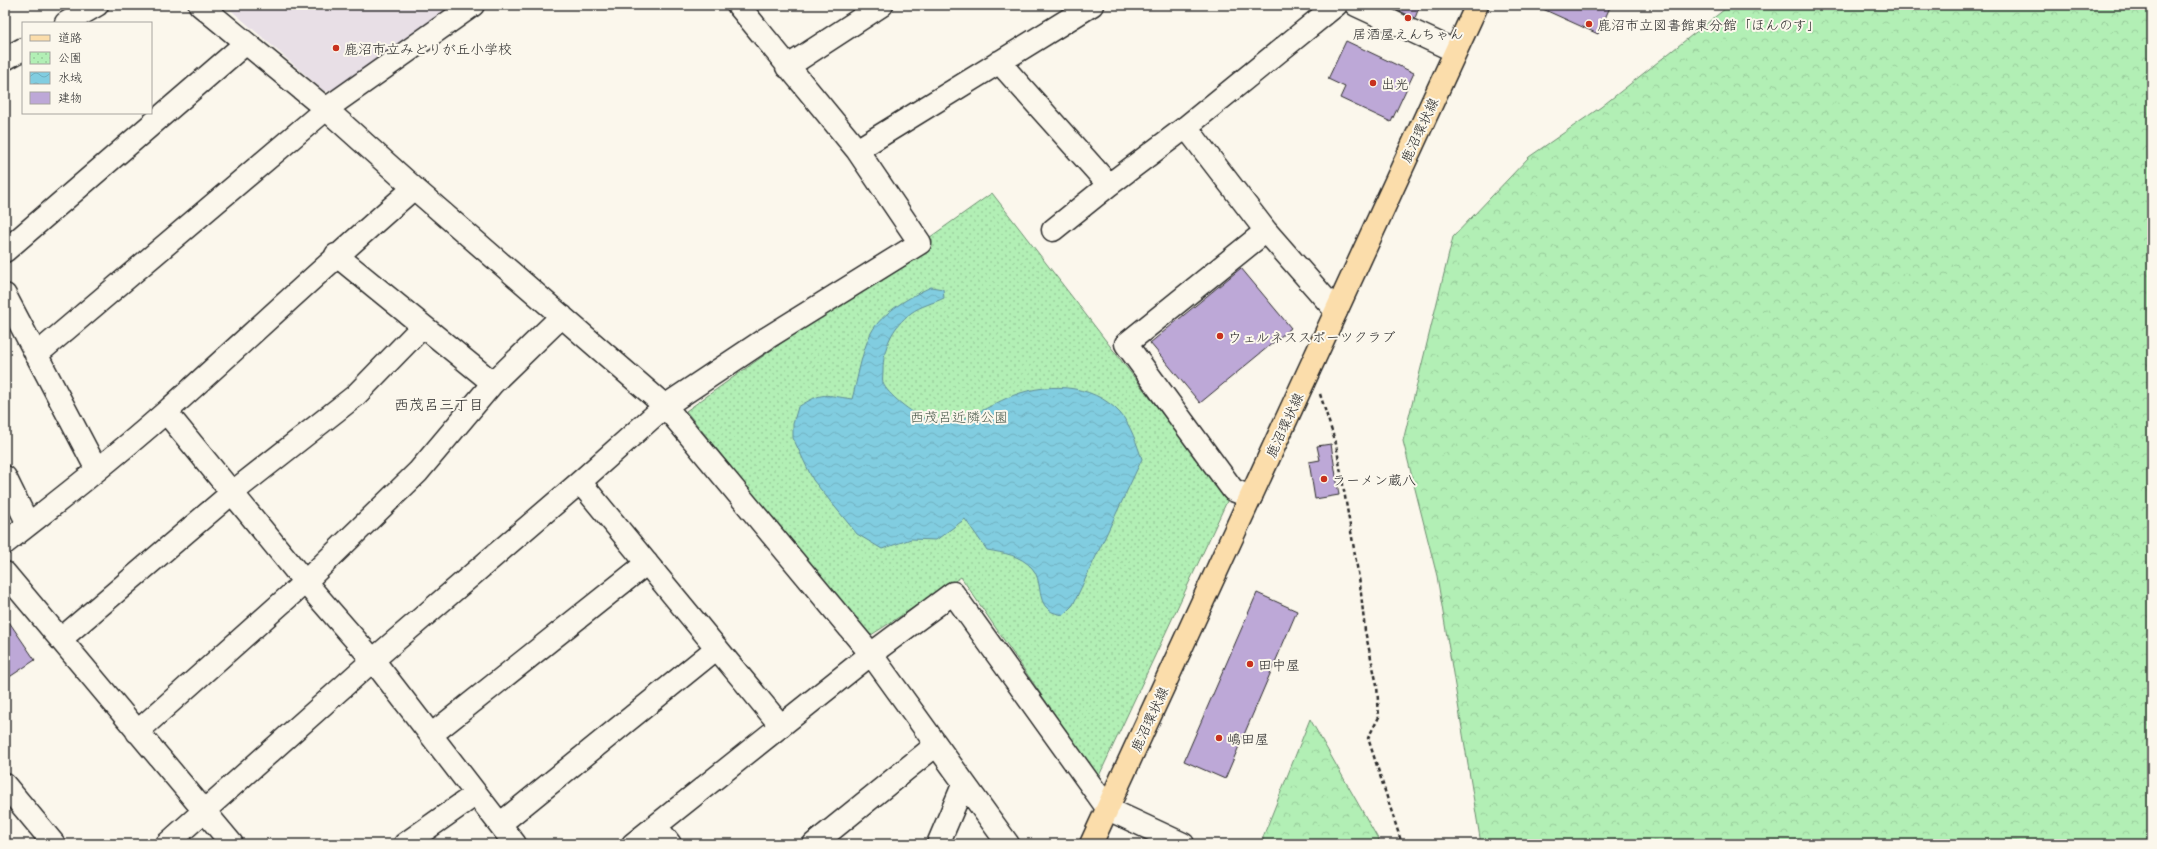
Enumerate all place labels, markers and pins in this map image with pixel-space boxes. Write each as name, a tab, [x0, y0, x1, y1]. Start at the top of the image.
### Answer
marker: 居酒屋えんちゃん	[1403, 13, 1413, 23]
place label: 鹿沼市立図書館東分館「ほんのす」	[1597, 15, 1821, 34]
marker: 鹿沼市立図書館東分館「ほんのす」	[1584, 19, 1594, 29]
place label: 居酒屋えんちゃん	[1352, 24, 1464, 43]
place label: 鹿沼市立みどりが丘小学校	[344, 39, 512, 58]
marker: 鹿沼市立みどりが丘小学校	[331, 43, 341, 53]
place label: 出光	[1381, 74, 1409, 93]
marker: 出光	[1368, 78, 1378, 88]
place label: ウェルネススポーツクラブ	[1228, 327, 1395, 346]
marker: ウェルネススポーツクラブ	[1215, 331, 1225, 341]
place label: ラーメン蔵八	[1332, 470, 1416, 489]
marker: ラーメン蔵八	[1319, 474, 1329, 484]
place label: 田中屋	[1258, 655, 1300, 674]
marker: 田中屋	[1245, 659, 1255, 669]
place label: 嶋田屋	[1227, 729, 1269, 748]
marker: 嶋田屋	[1214, 733, 1224, 743]

